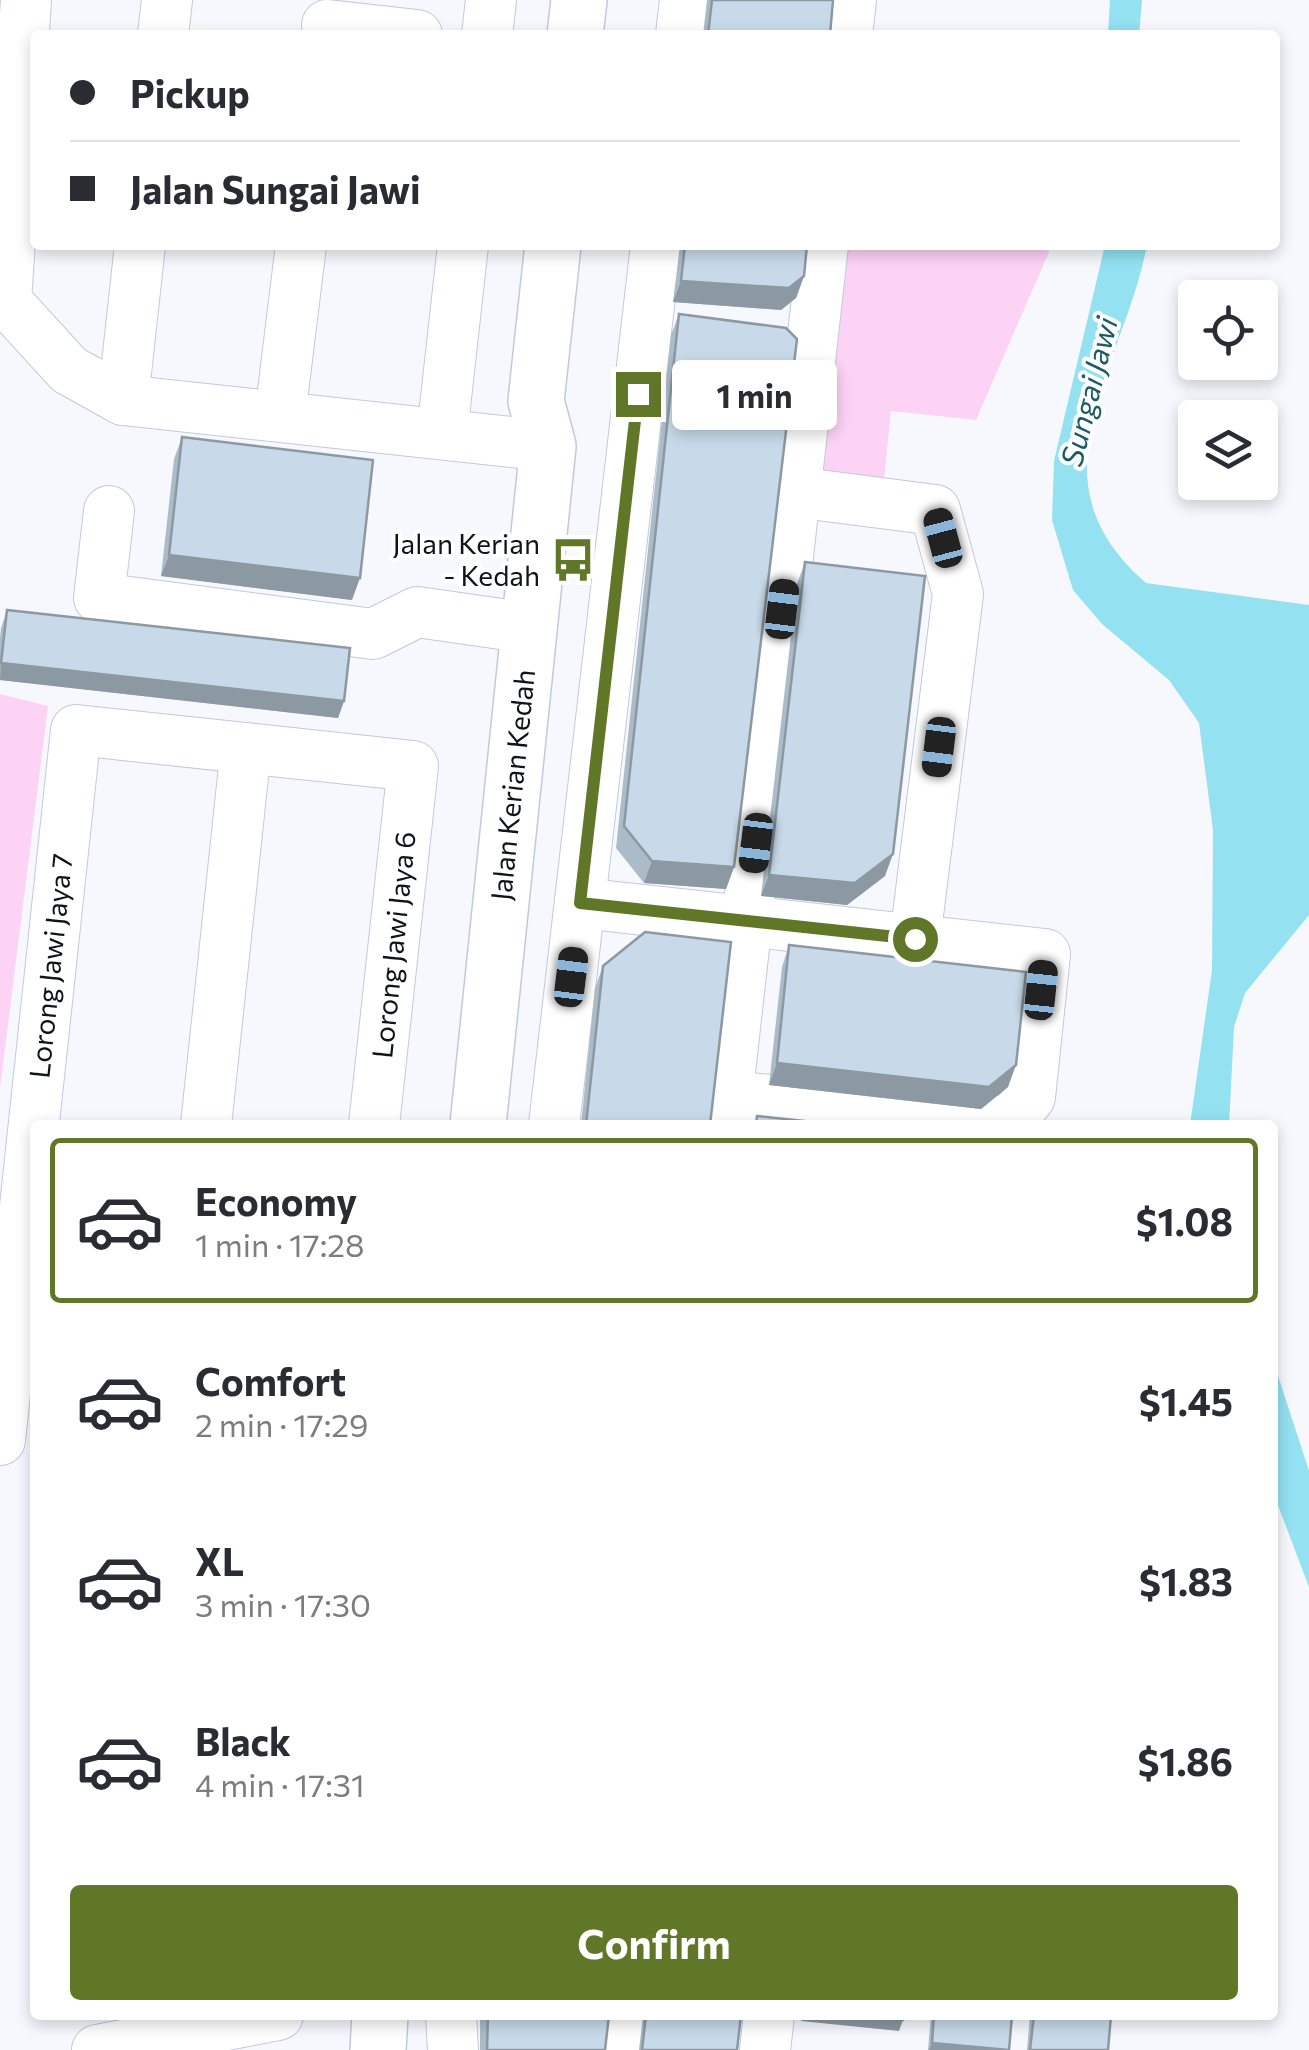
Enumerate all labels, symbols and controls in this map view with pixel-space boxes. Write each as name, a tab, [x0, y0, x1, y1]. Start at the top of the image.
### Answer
text: Pickup	[130, 69, 250, 116]
text: Jalan Sungai Jawi	[130, 165, 421, 212]
map controls	[1178, 280, 1278, 500]
button: locate	[1178, 280, 1278, 380]
water label: Sungai Jawi	[1051, 312, 1124, 470]
callout: 1 min	[673, 359, 838, 429]
route end	[616, 372, 661, 417]
text: 1 min	[717, 375, 792, 415]
button: layers	[1178, 400, 1278, 500]
car	[921, 505, 965, 571]
place label: Jalan Kerian - Kedah	[392, 526, 540, 592]
bus stop icon: Jalan Kerian - Kedah	[549, 536, 597, 584]
car	[763, 577, 801, 641]
street label: Jalan Kerian Kedah	[483, 668, 541, 902]
car	[920, 715, 958, 779]
car	[737, 811, 775, 875]
street label: Lorong Jawi Jaya 6	[364, 830, 422, 1060]
street label: Lorong Jawi Jaya 7	[21, 852, 79, 1080]
route start	[893, 917, 938, 962]
car	[552, 945, 590, 1009]
car	[1023, 959, 1059, 1021]
icon: car	[75, 1176, 165, 1266]
text: Economy	[195, 1177, 357, 1224]
text: $1.08	[1136, 1197, 1233, 1244]
text: 1 min · 17:28	[195, 1224, 364, 1264]
icon: car	[75, 1356, 165, 1446]
text: Comfort	[195, 1357, 346, 1404]
text: $1.45	[1139, 1377, 1233, 1424]
text: 2 min · 17:29	[195, 1404, 368, 1444]
icon: car	[75, 1536, 165, 1626]
text: XL	[195, 1537, 244, 1584]
text: $1.83	[1139, 1557, 1233, 1604]
text: 3 min · 17:30	[195, 1584, 371, 1624]
icon: car	[75, 1716, 165, 1806]
text: Black	[195, 1717, 291, 1764]
text: $1.86	[1137, 1737, 1233, 1784]
text: 4 min · 17:31	[195, 1764, 365, 1804]
button: Confirm	[70, 1885, 1238, 2000]

